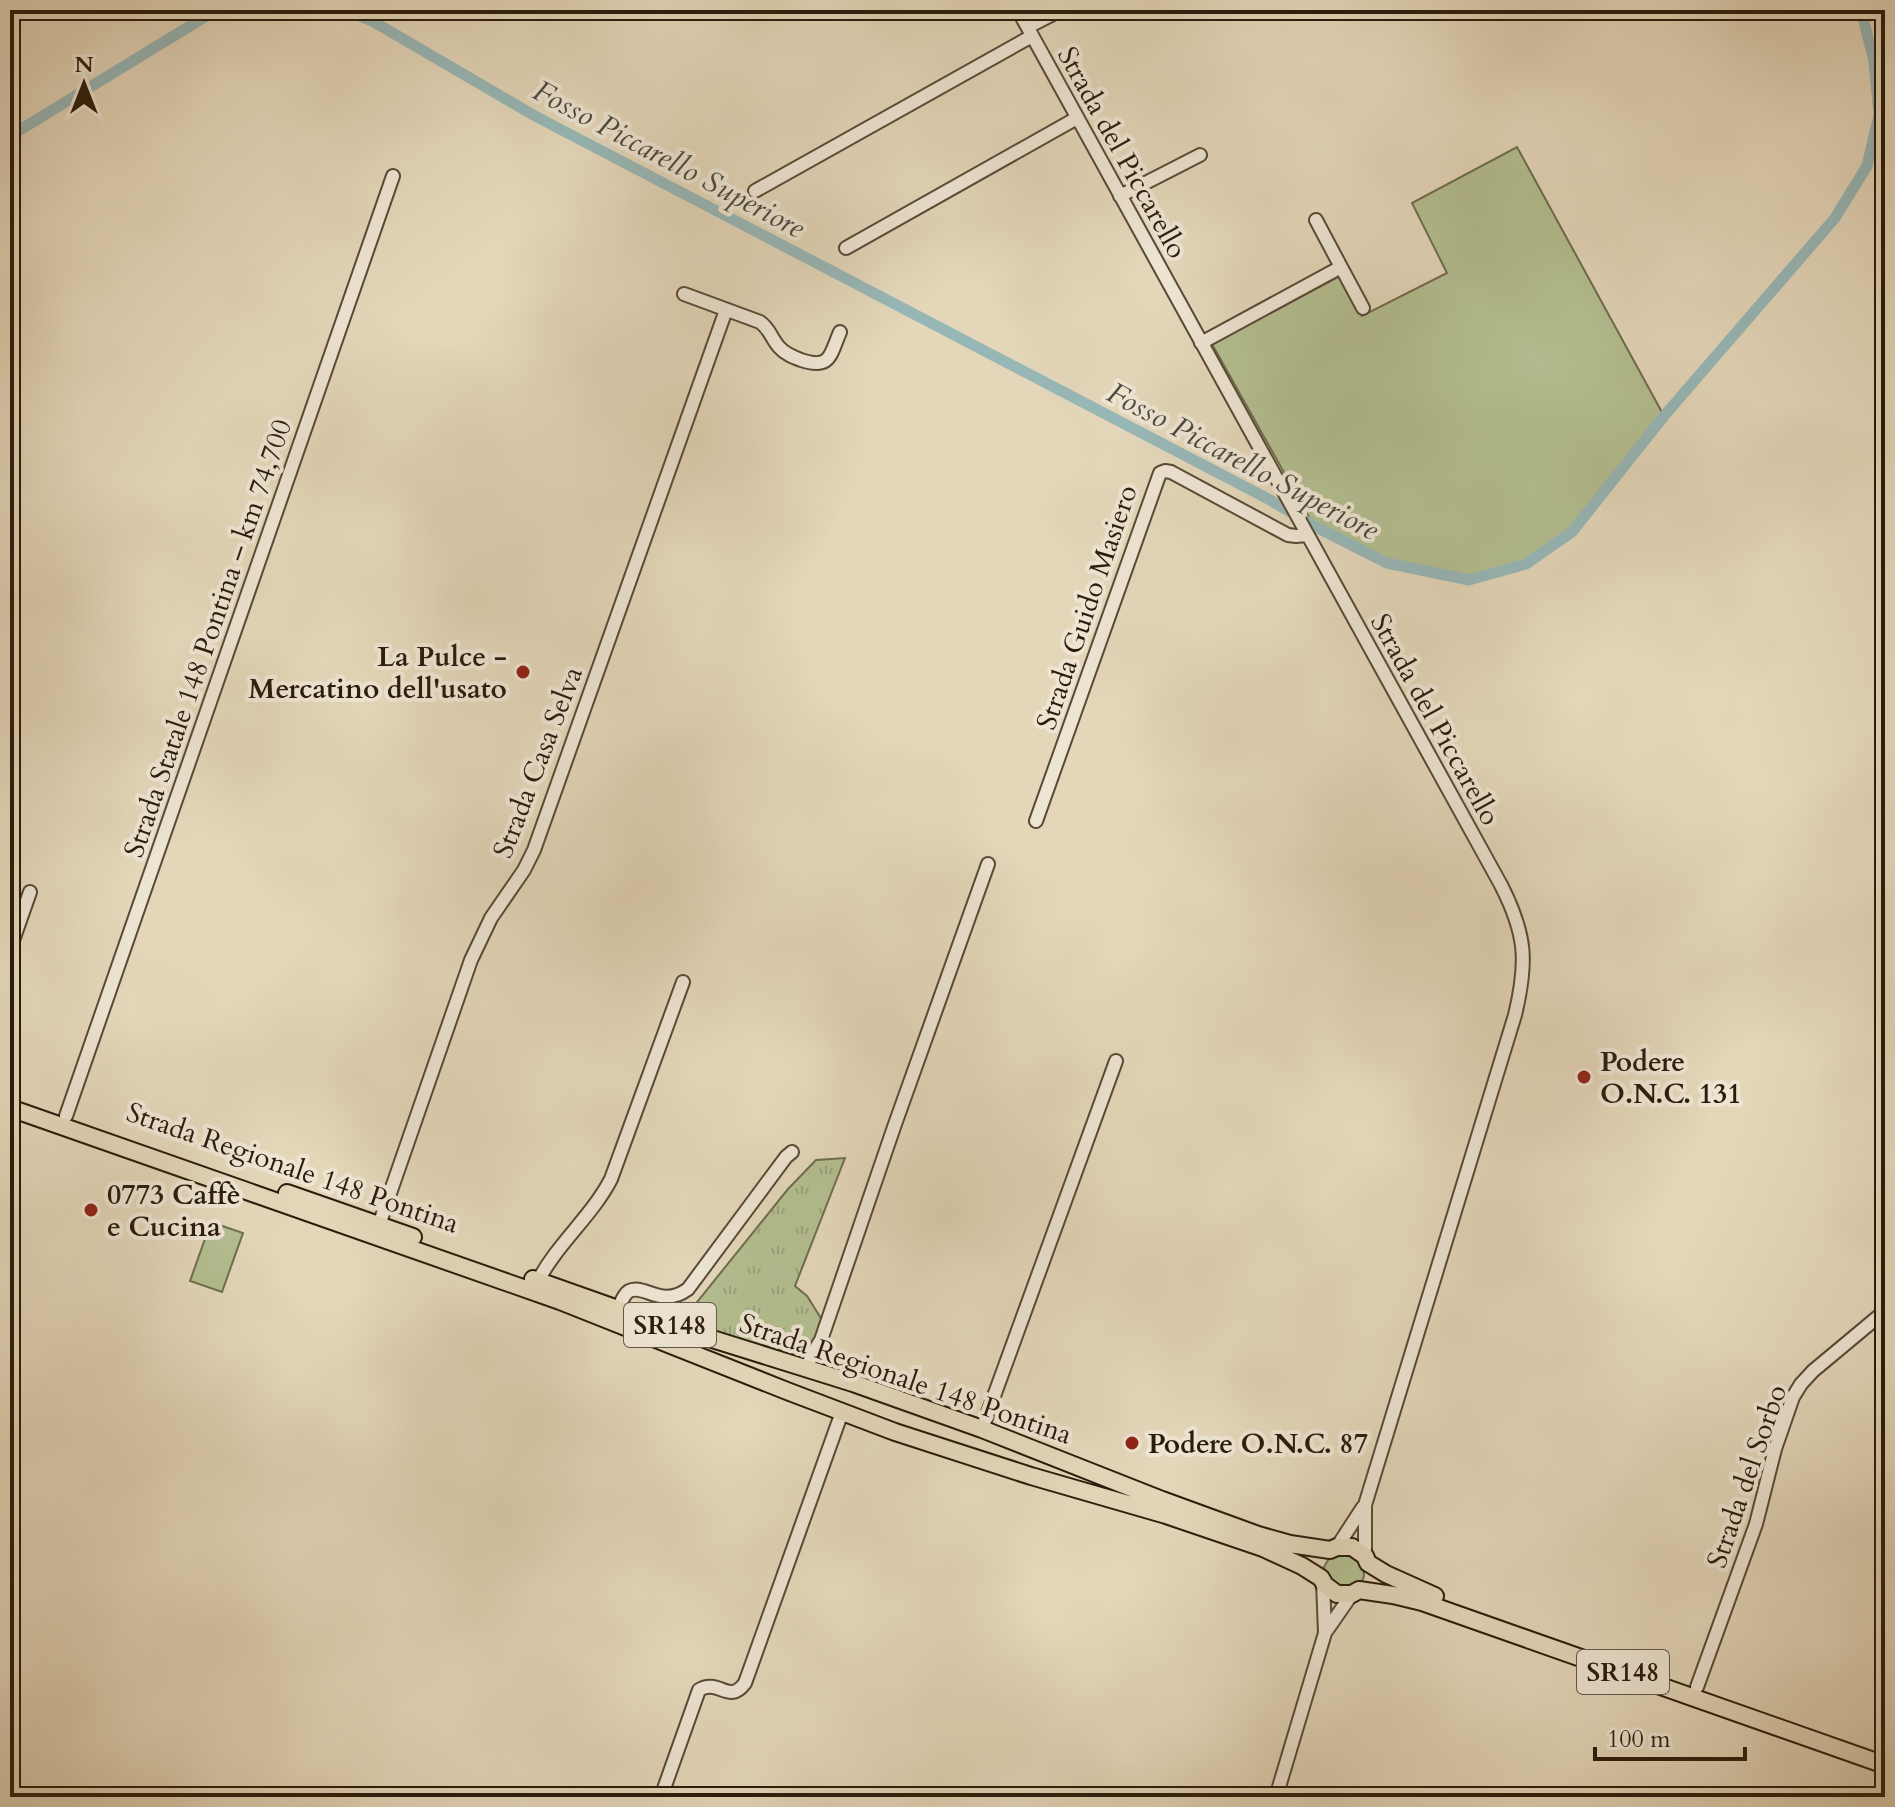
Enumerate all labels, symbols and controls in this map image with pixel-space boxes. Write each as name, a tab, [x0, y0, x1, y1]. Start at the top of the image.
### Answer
street label: Strada del Piccarello	[1048, 40, 1196, 265]
north arrow	[44, 44, 124, 124]
text: N	[74, 50, 94, 80]
water label: Fosso Piccarello Superiore	[526, 70, 812, 249]
water label: Fosso Piccarello Superiore	[1100, 372, 1386, 551]
street label: Strada Statale 148 Pontina – km 74,700	[115, 414, 301, 863]
street label: Strada Guido Masiero	[1027, 480, 1147, 735]
street label: Strada del Piccarello	[1361, 607, 1509, 832]
place label: La Pulce - Mercatino dell'usato	[248, 638, 507, 708]
street label: Strada Casa Selva	[484, 661, 592, 864]
marker: La Pulce - Mercatino dell'usato	[514, 663, 532, 681]
place label: Podere O.N.C. 131	[1600, 1043, 1742, 1113]
marker: Podere O.N.C. 131	[1575, 1068, 1593, 1086]
street label: Strada Regionale 148 Pontina	[122, 1093, 464, 1243]
place label: 0773 Caffè e Cucina	[107, 1176, 241, 1246]
marker: 0773 Caffè e Cucina	[82, 1201, 100, 1219]
road number: SR148	[624, 1303, 716, 1347]
street label: Strada Regionale 148 Pontina	[735, 1304, 1077, 1454]
street label: Strada del Sorbo	[1698, 1380, 1796, 1573]
place label: Podere O.N.C. 87	[1148, 1425, 1368, 1463]
marker: Podere O.N.C. 87	[1123, 1434, 1141, 1452]
road number: SR148	[1577, 1650, 1669, 1694]
scale bar	[1595, 1711, 1745, 1761]
text: 100 m	[1607, 1723, 1671, 1756]

